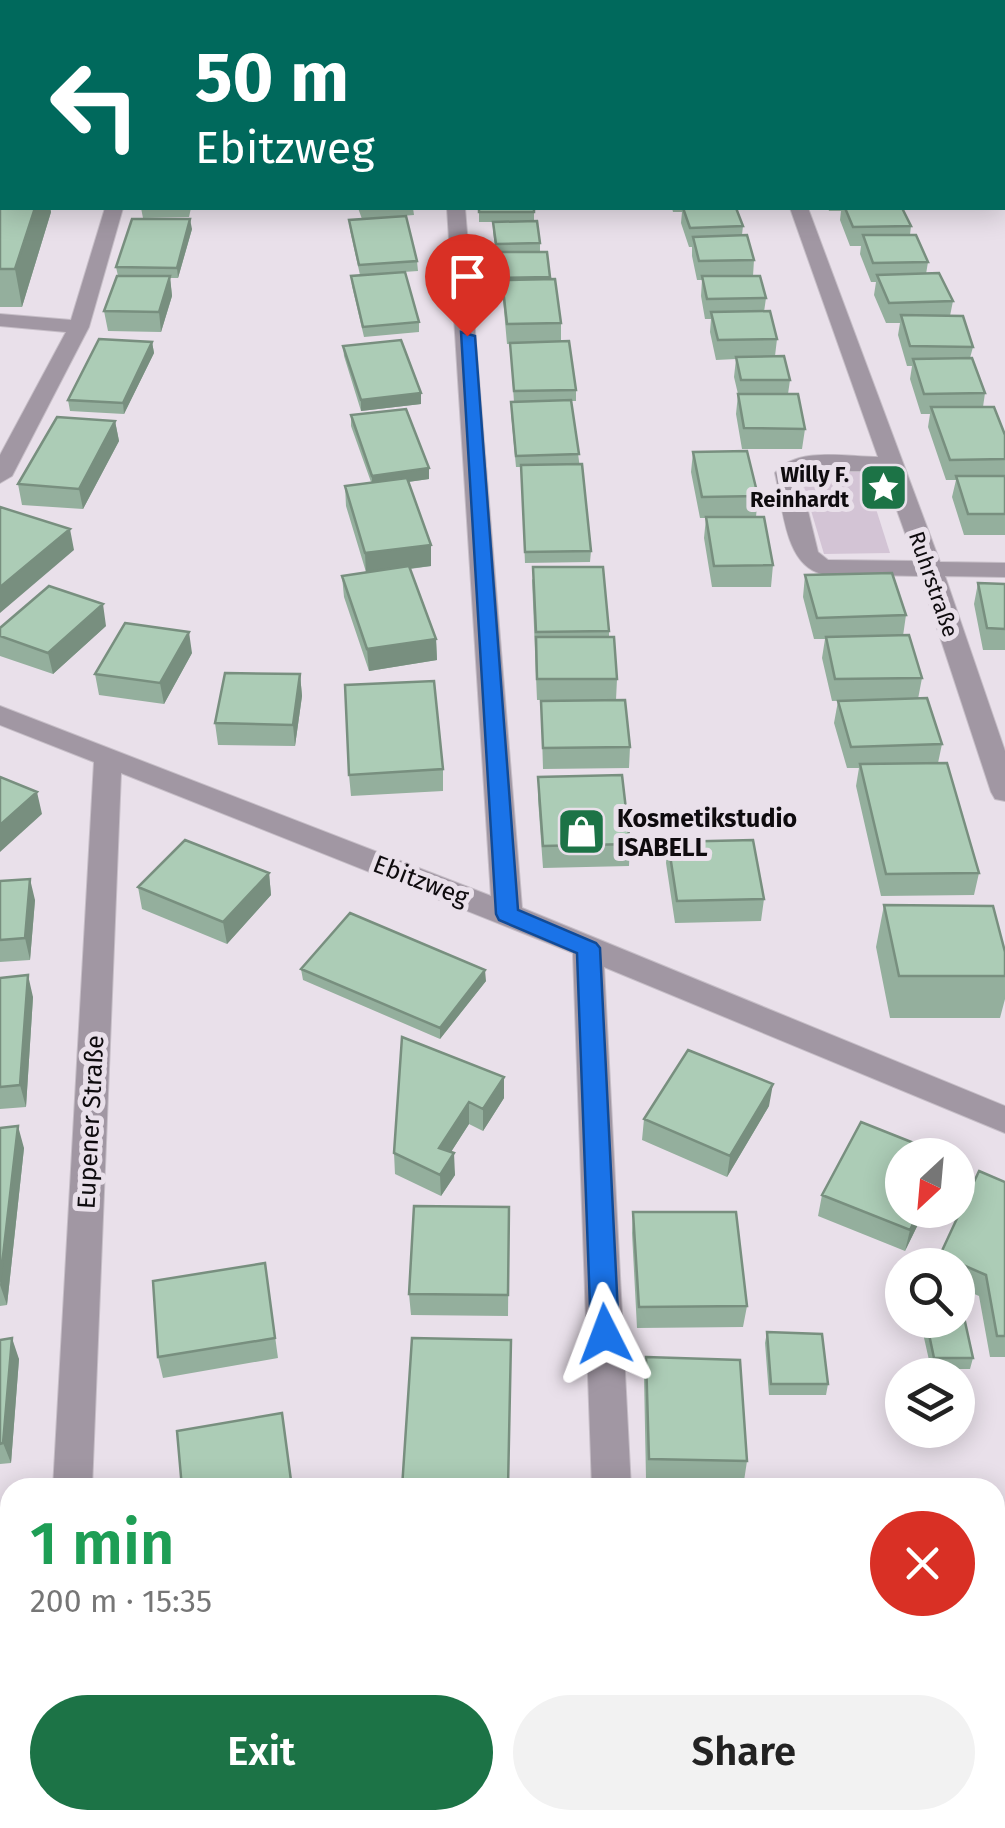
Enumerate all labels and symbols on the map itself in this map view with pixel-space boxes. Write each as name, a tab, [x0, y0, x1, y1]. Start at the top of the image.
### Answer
pin	[425, 234, 510, 337]
place label: Willy F. Reinhardt	[750, 461, 850, 513]
place icon: Willy F. Reinhardt	[858, 461, 910, 513]
street label: Ruhrstraße	[903, 528, 964, 641]
place label: Kosmetikstudio ISABELL	[617, 804, 797, 863]
shop icon: Kosmetikstudio ISABELL	[556, 806, 608, 858]
street label: Ebitzweg	[369, 849, 473, 913]
street label: Eupener Straße	[71, 1034, 111, 1210]
north arrow	[885, 1138, 975, 1228]
position arrow	[553, 1282, 657, 1386]

